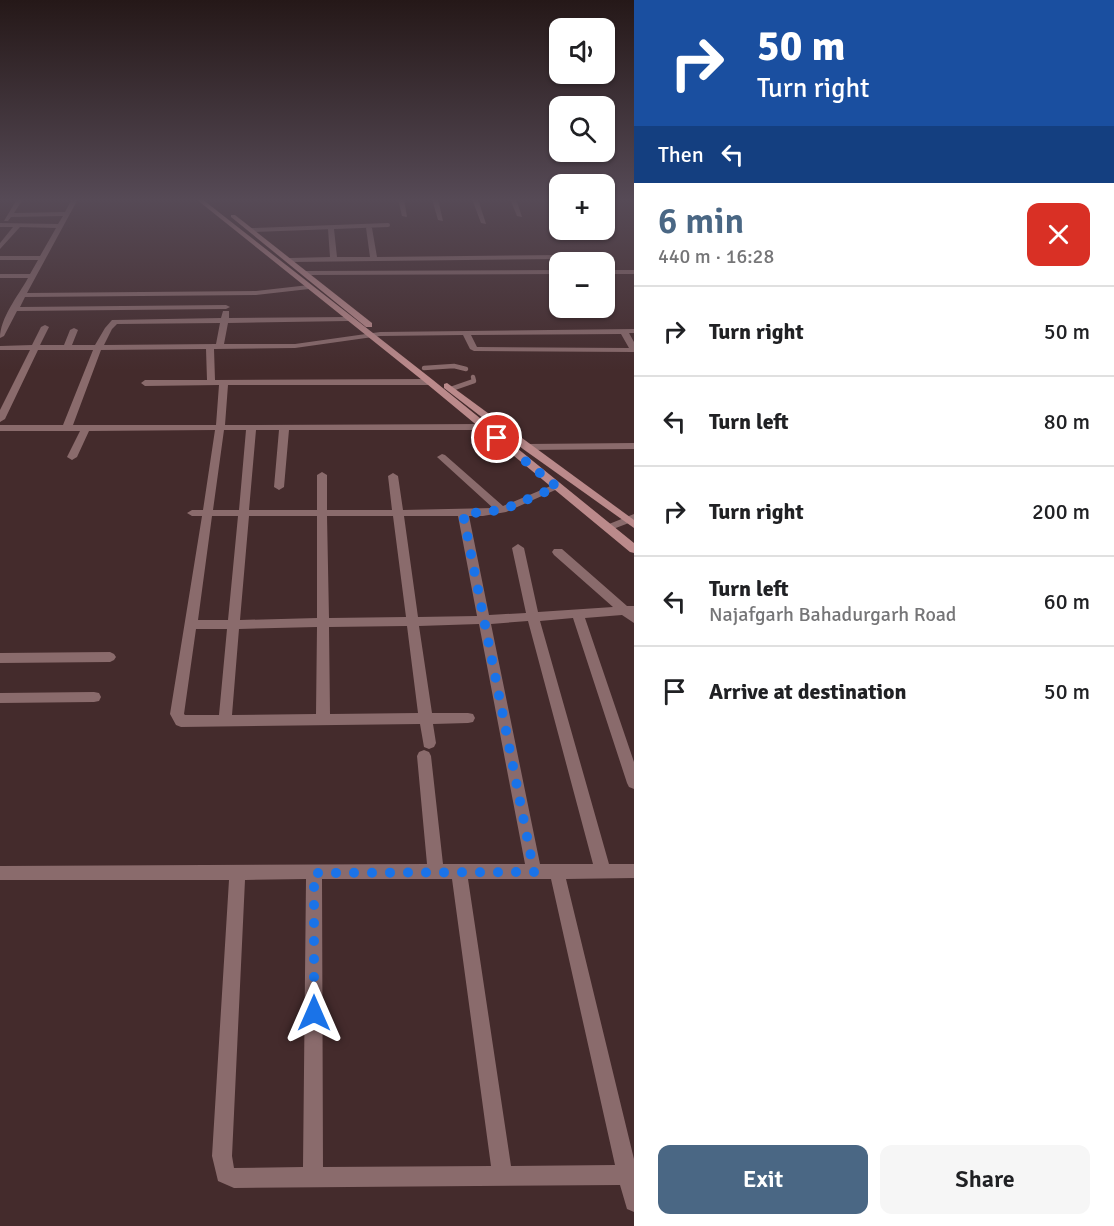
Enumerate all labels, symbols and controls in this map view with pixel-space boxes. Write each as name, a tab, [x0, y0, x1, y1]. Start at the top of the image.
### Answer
map controls	[549, 18, 615, 318]
button: sound	[549, 18, 615, 84]
text: 50 m	[757, 21, 846, 72]
icon: right	[658, 24, 736, 102]
text: Turn right	[757, 72, 870, 105]
button: search	[549, 96, 615, 162]
icon: left	[716, 138, 749, 171]
text: Then	[658, 141, 704, 168]
button: +	[549, 174, 615, 240]
text: 6 min	[658, 199, 744, 244]
button: close	[1027, 203, 1090, 266]
text: 440 m · 16:28	[658, 244, 774, 269]
button: −	[549, 252, 615, 318]
icon: right	[658, 315, 691, 348]
text: Turn right	[709, 318, 804, 345]
text: 50 m	[1044, 318, 1090, 345]
icon: left	[658, 405, 691, 438]
text: Turn left	[709, 408, 789, 435]
text: 80 m	[1044, 408, 1090, 435]
pin	[471, 412, 522, 463]
icon: arrive	[480, 421, 513, 454]
icon: right	[658, 495, 691, 528]
text: Turn right	[709, 498, 804, 525]
text: 200 m	[1032, 498, 1090, 525]
text: Turn left	[709, 575, 789, 602]
icon: left	[658, 585, 691, 618]
text: 60 m	[1044, 588, 1090, 615]
text: Najafgarh Bahadurgarh Road	[709, 602, 956, 627]
icon: arrive	[658, 675, 691, 708]
text: Arrive at destination	[709, 678, 906, 705]
text: 50 m	[1044, 678, 1090, 705]
position arrow	[282, 981, 346, 1045]
button: Exit	[658, 1145, 868, 1214]
button: Share	[880, 1145, 1090, 1214]

